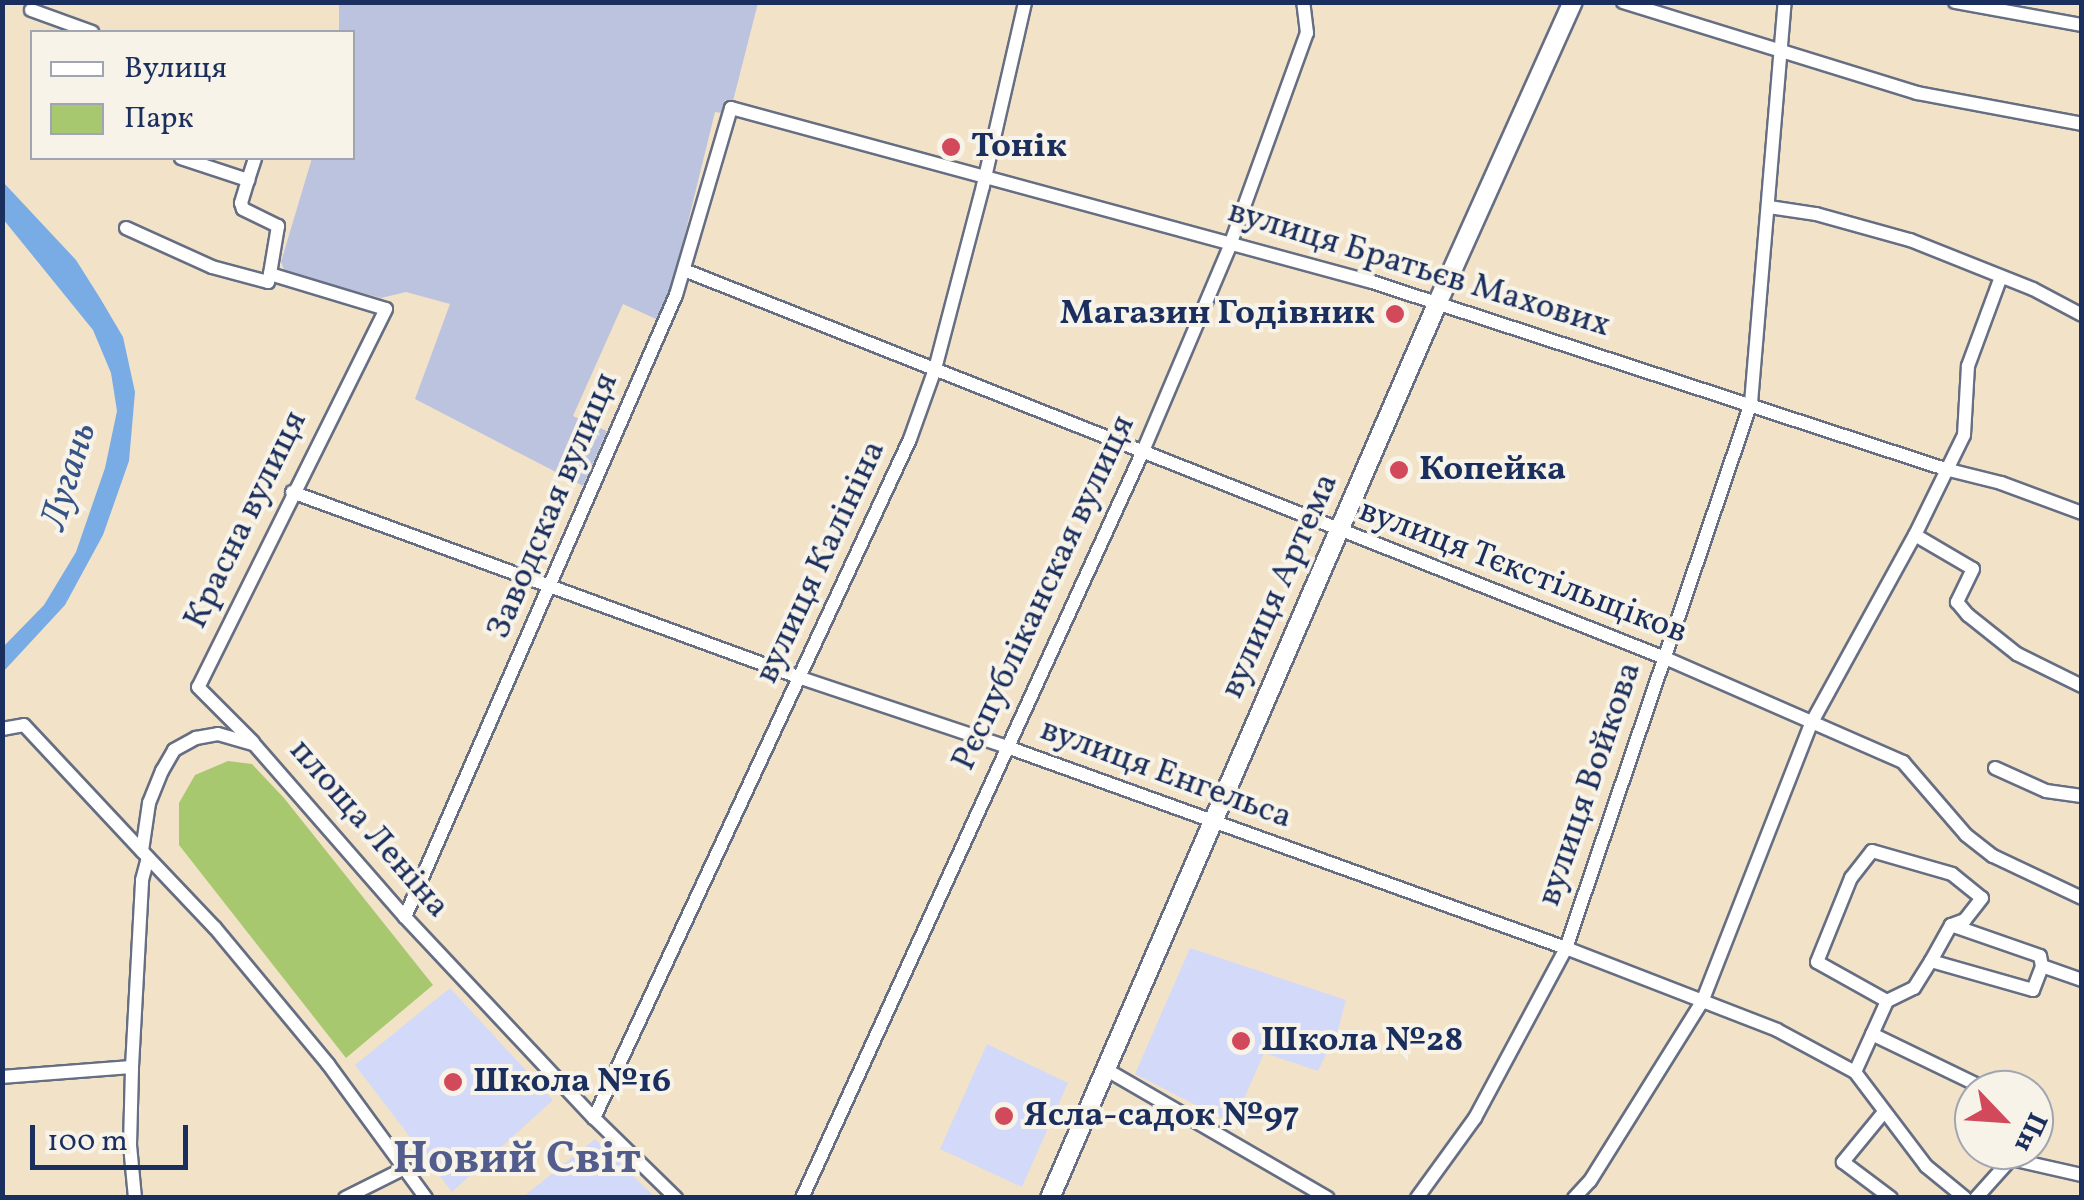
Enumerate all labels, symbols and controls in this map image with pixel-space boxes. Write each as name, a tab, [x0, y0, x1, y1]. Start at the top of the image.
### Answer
legend	[30, 30, 355, 160]
text: Вулиця	[124, 48, 227, 90]
text: Парк	[124, 98, 193, 140]
place label: Тонік	[971, 126, 1067, 168]
marker: Тонік	[940, 136, 962, 158]
street label: вулиця Братьєв Махових	[1223, 191, 1615, 347]
place label: Магазин Годівник	[1060, 293, 1375, 335]
marker: Магазин Годівник	[1384, 303, 1406, 325]
street label: Заводская вулиця	[478, 367, 628, 645]
street label: Красна вулиця	[175, 404, 317, 636]
street label: Рєспубліканская вулиця	[943, 409, 1145, 777]
water label: Лугань	[32, 418, 108, 536]
street label: вулиця Калініна	[746, 434, 896, 690]
place label: Копейка	[1419, 449, 1566, 491]
marker: Копейка	[1388, 459, 1410, 481]
street label: вулиця Артема	[1212, 467, 1348, 705]
street label: вулиця Тєкстільщіков	[1353, 490, 1693, 654]
street label: вулиця Войкова	[1529, 656, 1651, 912]
street label: вулиця Енгельса	[1034, 709, 1298, 839]
street label: площа Леніна	[280, 731, 458, 927]
place label: Школа №28	[1261, 1020, 1463, 1062]
marker: Школа №28	[1230, 1030, 1252, 1052]
place label: Школа №16	[473, 1061, 671, 1103]
north arrow	[1954, 1070, 2054, 1170]
marker: Школа №16	[442, 1071, 464, 1093]
place label: Ясла-садок №97	[1024, 1095, 1299, 1137]
scale bar	[35, 1105, 192, 1167]
marker: Ясла-садок №97	[993, 1105, 1015, 1127]
text: Пн	[2004, 1106, 2056, 1158]
text: 100 m	[47, 1121, 128, 1163]
district label: Новий Світ	[393, 1134, 641, 1188]

